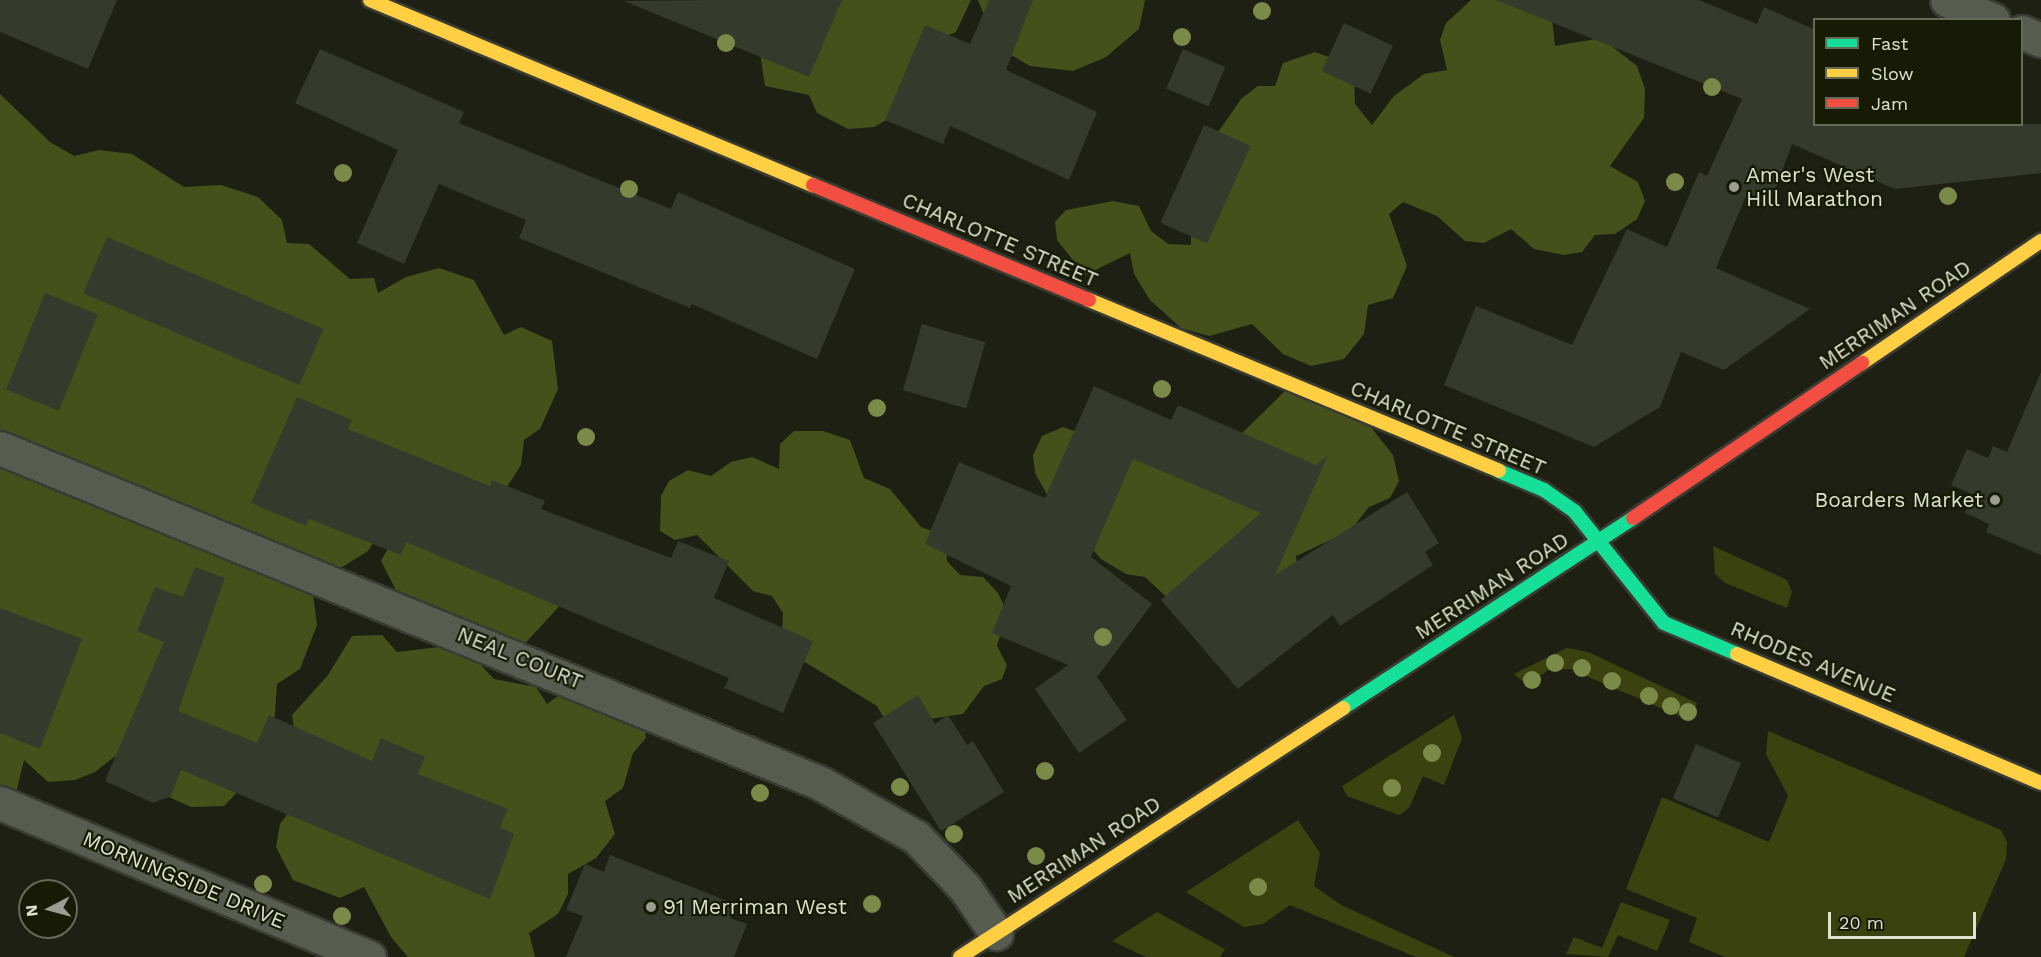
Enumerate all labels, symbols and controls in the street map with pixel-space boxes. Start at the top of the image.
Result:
legend [1813,18,2023,126]
text: Fast [1871,33,1908,54]
text: Slow [1871,63,1914,84]
text: Jam [1871,93,1908,114]
place label: Amer's West Hill Marathon [1746,162,1884,212]
marker: Amer's West Hill Marathon [1727,180,1741,194]
street label: CHARLOTTE STREET [898,187,1102,293]
street label: MERRIMAN ROAD [1814,255,1976,375]
street label: CHARLOTTE STREET [1346,375,1550,481]
place label: Boarders Market [1815,487,1983,513]
marker: Boarders Market [1988,493,2002,507]
street label: MERRIMAN ROAD [1411,527,1573,645]
street label: RHODES AVENUE [1726,616,1900,708]
street label: NEAL COURT [453,621,587,695]
street label: MERRIMAN ROAD [1003,791,1165,909]
street label: MORNINGSIDE DRIVE [79,826,289,934]
north arrow [18,879,78,939]
place label: 91 Merriman West [663,894,847,920]
marker: 91 Merriman West [644,900,658,914]
scale bar [1831,900,1980,938]
text: N [22,904,42,918]
text: 20 m [1839,912,1884,933]

